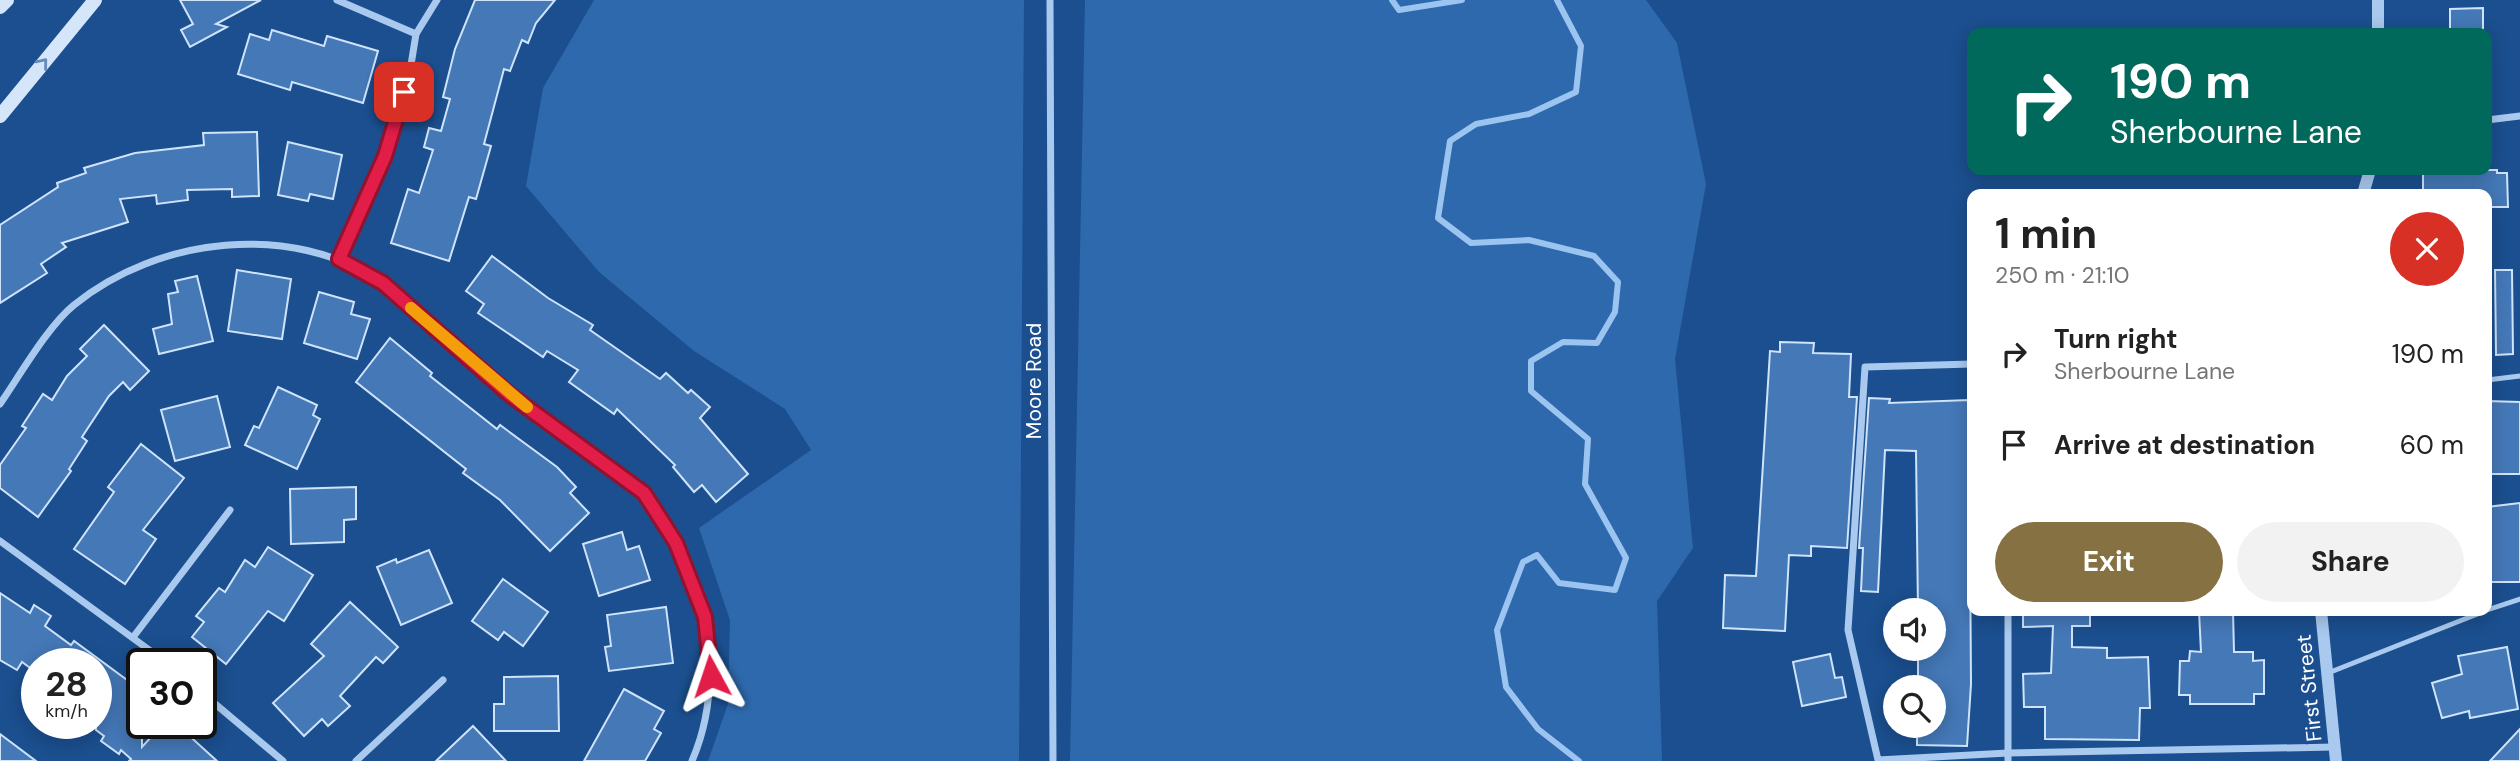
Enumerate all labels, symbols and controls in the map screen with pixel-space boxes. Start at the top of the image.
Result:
text: 190 m [2110,49,2251,113]
icon: right [1995,56,2086,147]
one-way arrow [34,58,47,70]
pin [374,62,434,122]
icon: arrive [385,73,423,111]
text: Sherbourne Lane [2110,111,2362,153]
text: 1 min [1995,206,2097,261]
button: close [2390,212,2464,286]
text: 250 m · 21:10 [1995,260,2129,290]
text: Turn right [2054,322,2178,356]
street label: Moore Road [1020,323,1048,439]
icon: right [1995,335,2033,373]
text: 190 m [2392,337,2464,371]
text: Sherbourne Lane [2054,356,2235,386]
icon: arrive [1995,426,2033,464]
text: Arrive at destination [2054,428,2315,462]
text: 60 m [2400,428,2464,462]
button: Exit [1995,522,2223,602]
button: Share [2237,522,2464,602]
map controls [1883,598,1946,738]
button: sound [1883,598,1946,661]
street label: First Street [2289,633,2329,743]
position arrow [674,639,748,713]
speed limit sign: 30 [126,648,217,739]
text: 28 [45,661,88,707]
button: search [1883,675,1946,738]
text: km/h [45,699,88,723]

